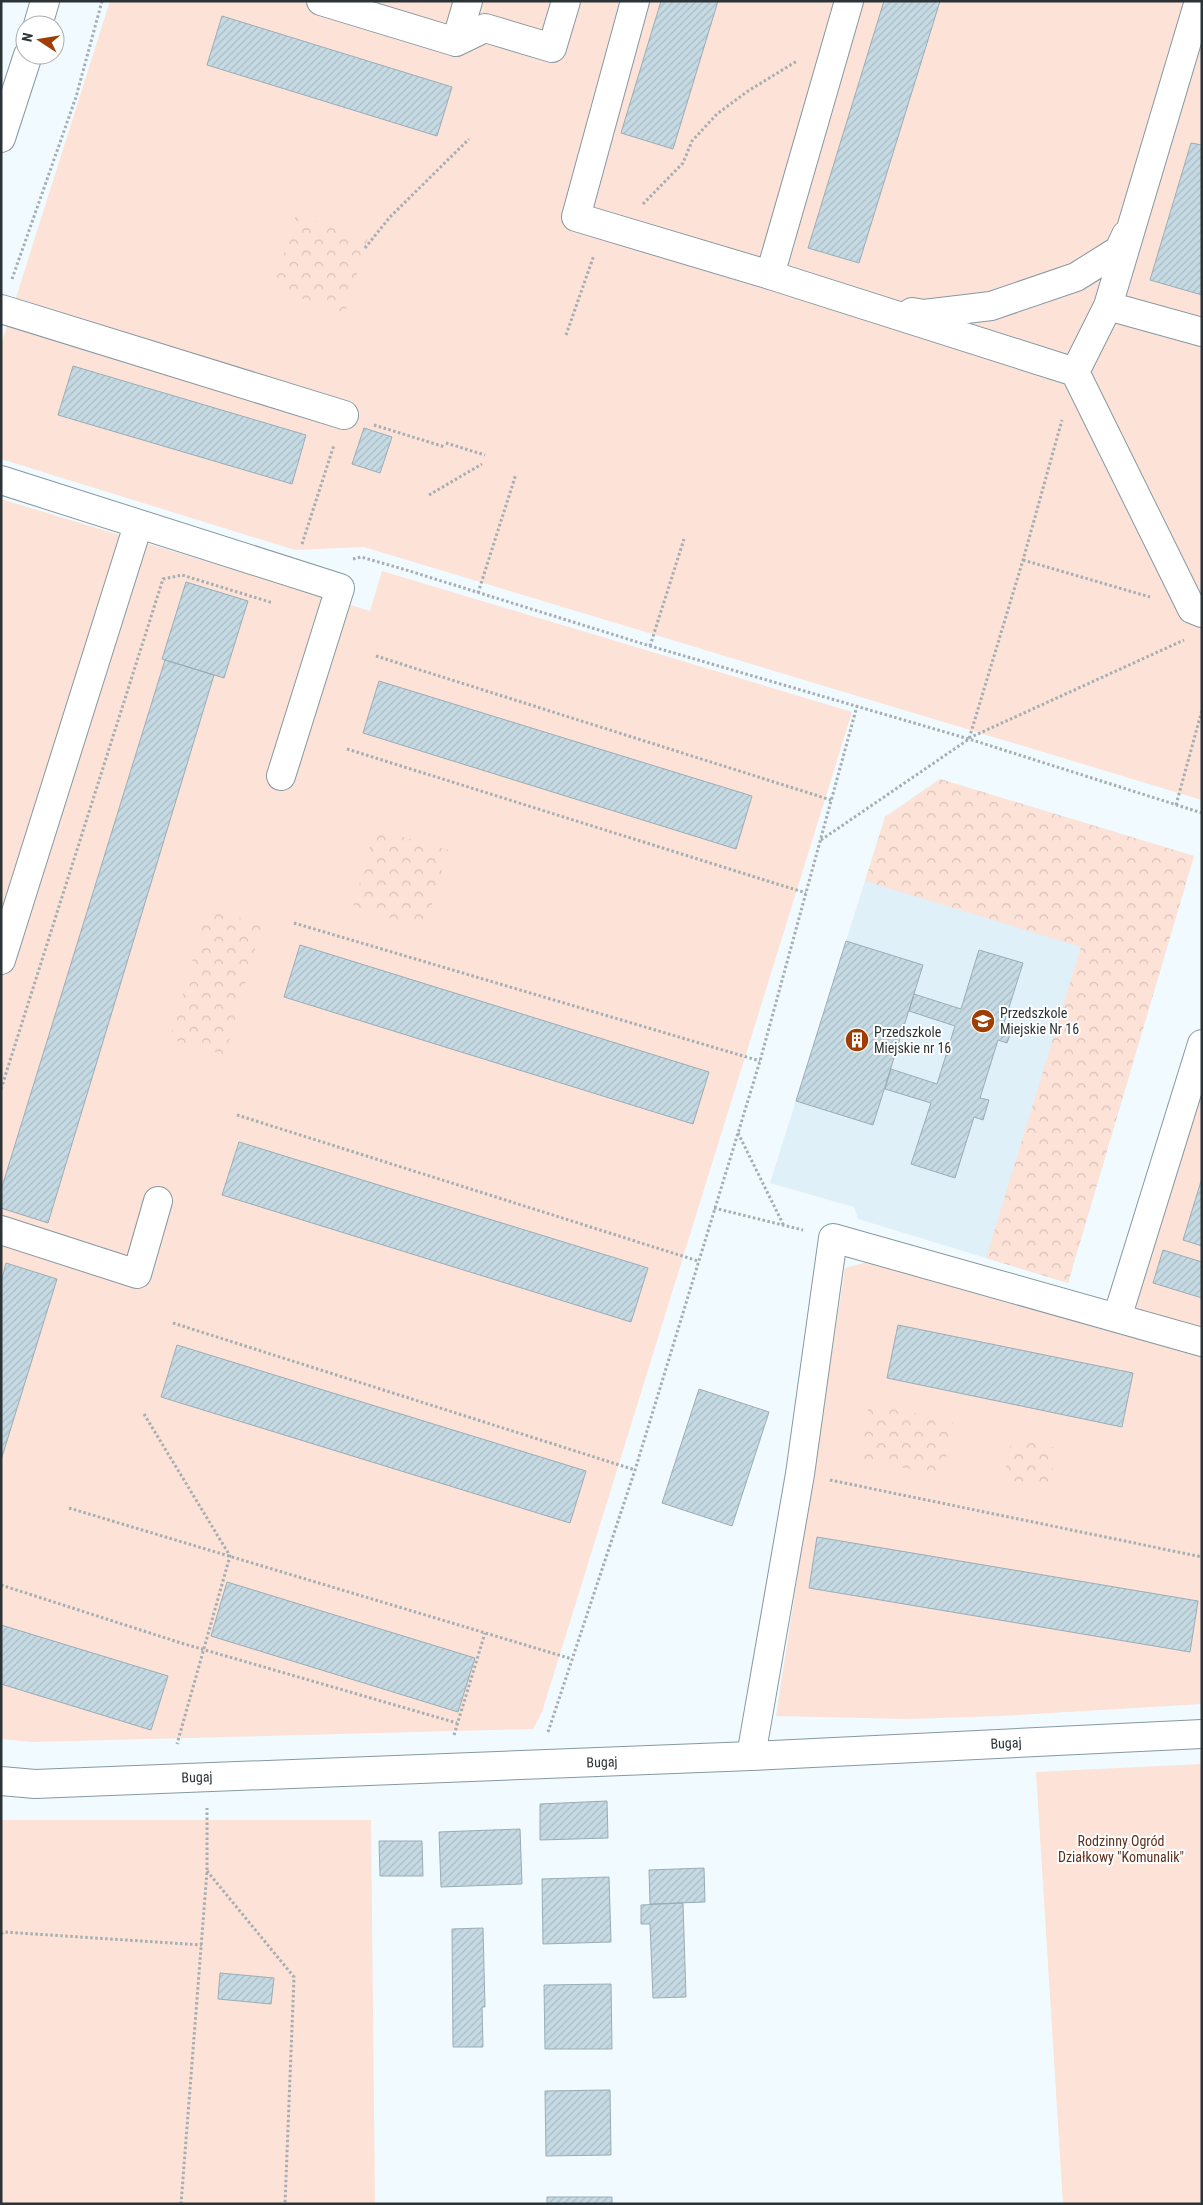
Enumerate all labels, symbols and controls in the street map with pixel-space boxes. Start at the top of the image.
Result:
north arrow [15,15,65,65]
text: N [19,31,36,43]
place label: Przedszkole Miejskie Nr 16 [1000,1005,1079,1037]
school or university icon: Przedszkole Miejskie Nr 16 [970,1008,996,1034]
place label: Przedszkole Miejskie nr 16 [874,1024,951,1056]
building icon: Przedszkole Miejskie nr 16 [844,1027,870,1053]
street label: Bugaj [990,1734,1022,1752]
street label: Bugaj [586,1753,618,1771]
street label: Bugaj [181,1768,213,1786]
park label: Rodzinny Ogród Działkowy "Komunalik" [1058,1833,1184,1865]

